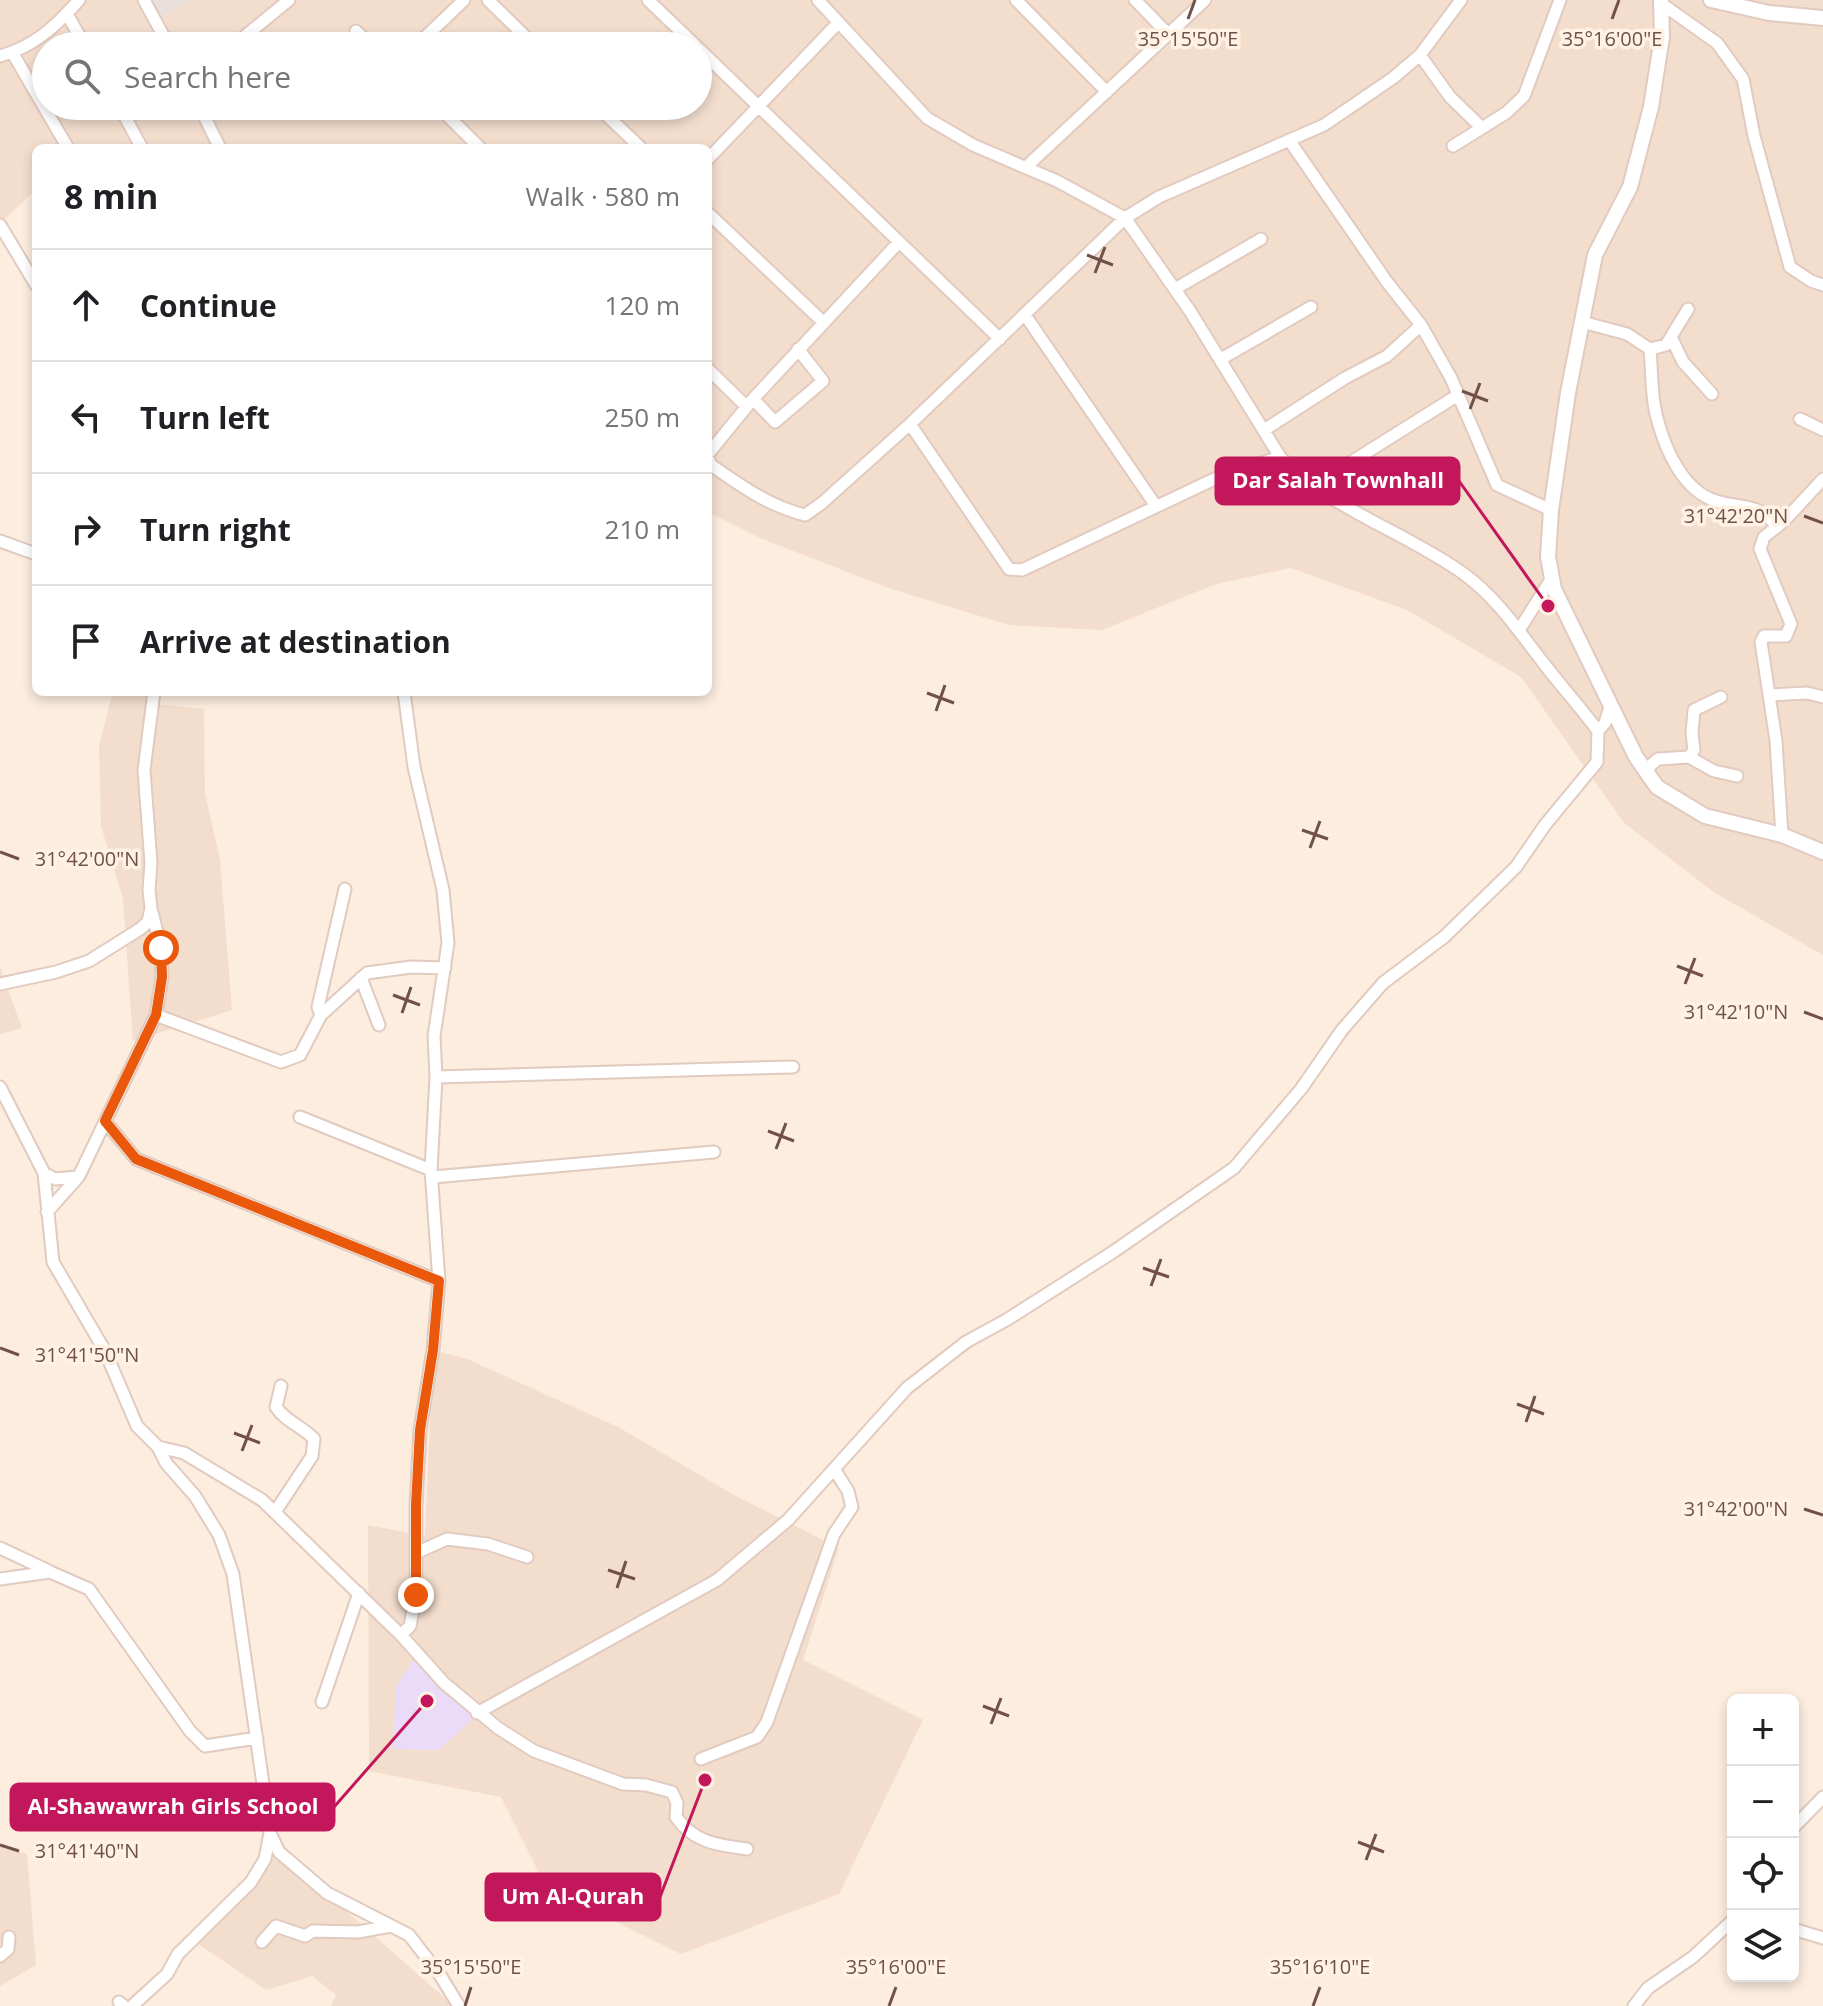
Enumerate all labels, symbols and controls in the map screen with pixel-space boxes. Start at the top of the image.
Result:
text: 35°15'50"E [1138,25,1238,52]
text: 35°16'00"E [1562,25,1662,52]
search box [32,32,712,120]
icon: search [60,54,104,98]
text: Search here [124,56,291,97]
text: 8 min [64,173,158,219]
text: Walk · 580 m [526,178,680,214]
icon: ahead [64,283,108,327]
text: Continue [140,285,277,326]
text: 120 m [605,287,680,323]
icon: left [64,395,108,439]
text: Turn left [140,397,270,438]
text: 250 m [605,399,680,435]
callout: Dar Salah Townhall [1216,458,1459,504]
text: Dar Salah Townhall [1232,464,1444,494]
text: 31°42'20"N [1684,502,1788,529]
icon: right [64,507,108,551]
text: Turn right [140,509,291,550]
text: 210 m [605,511,680,547]
icon: arrive [64,619,108,663]
text: Arrive at destination [140,621,451,662]
text: 31°42'00"N [35,845,139,872]
route start [143,930,179,966]
text: 31°42'10"N [1684,998,1788,1025]
text: 31°41'50"N [35,1341,139,1368]
text: 31°42'00"N [1684,1495,1788,1522]
route end [398,1577,434,1613]
map controls [1727,1694,1799,1982]
button: + [1727,1694,1799,1766]
button: − [1727,1766,1799,1838]
callout: Al-Shawawrah Girls School [11,1784,334,1830]
text: Al-Shawawrah Girls School [27,1790,319,1820]
text: 31°41'40"N [35,1837,139,1864]
button: locate [1727,1838,1799,1910]
callout: Um Al-Qurah [486,1874,660,1920]
text: Um Al-Qurah [502,1880,644,1910]
button: layers [1727,1910,1799,1982]
text: 35°15'50"E [421,1953,521,1980]
text: 35°16'00"E [846,1953,946,1980]
text: 35°16'10"E [1270,1953,1370,1980]

